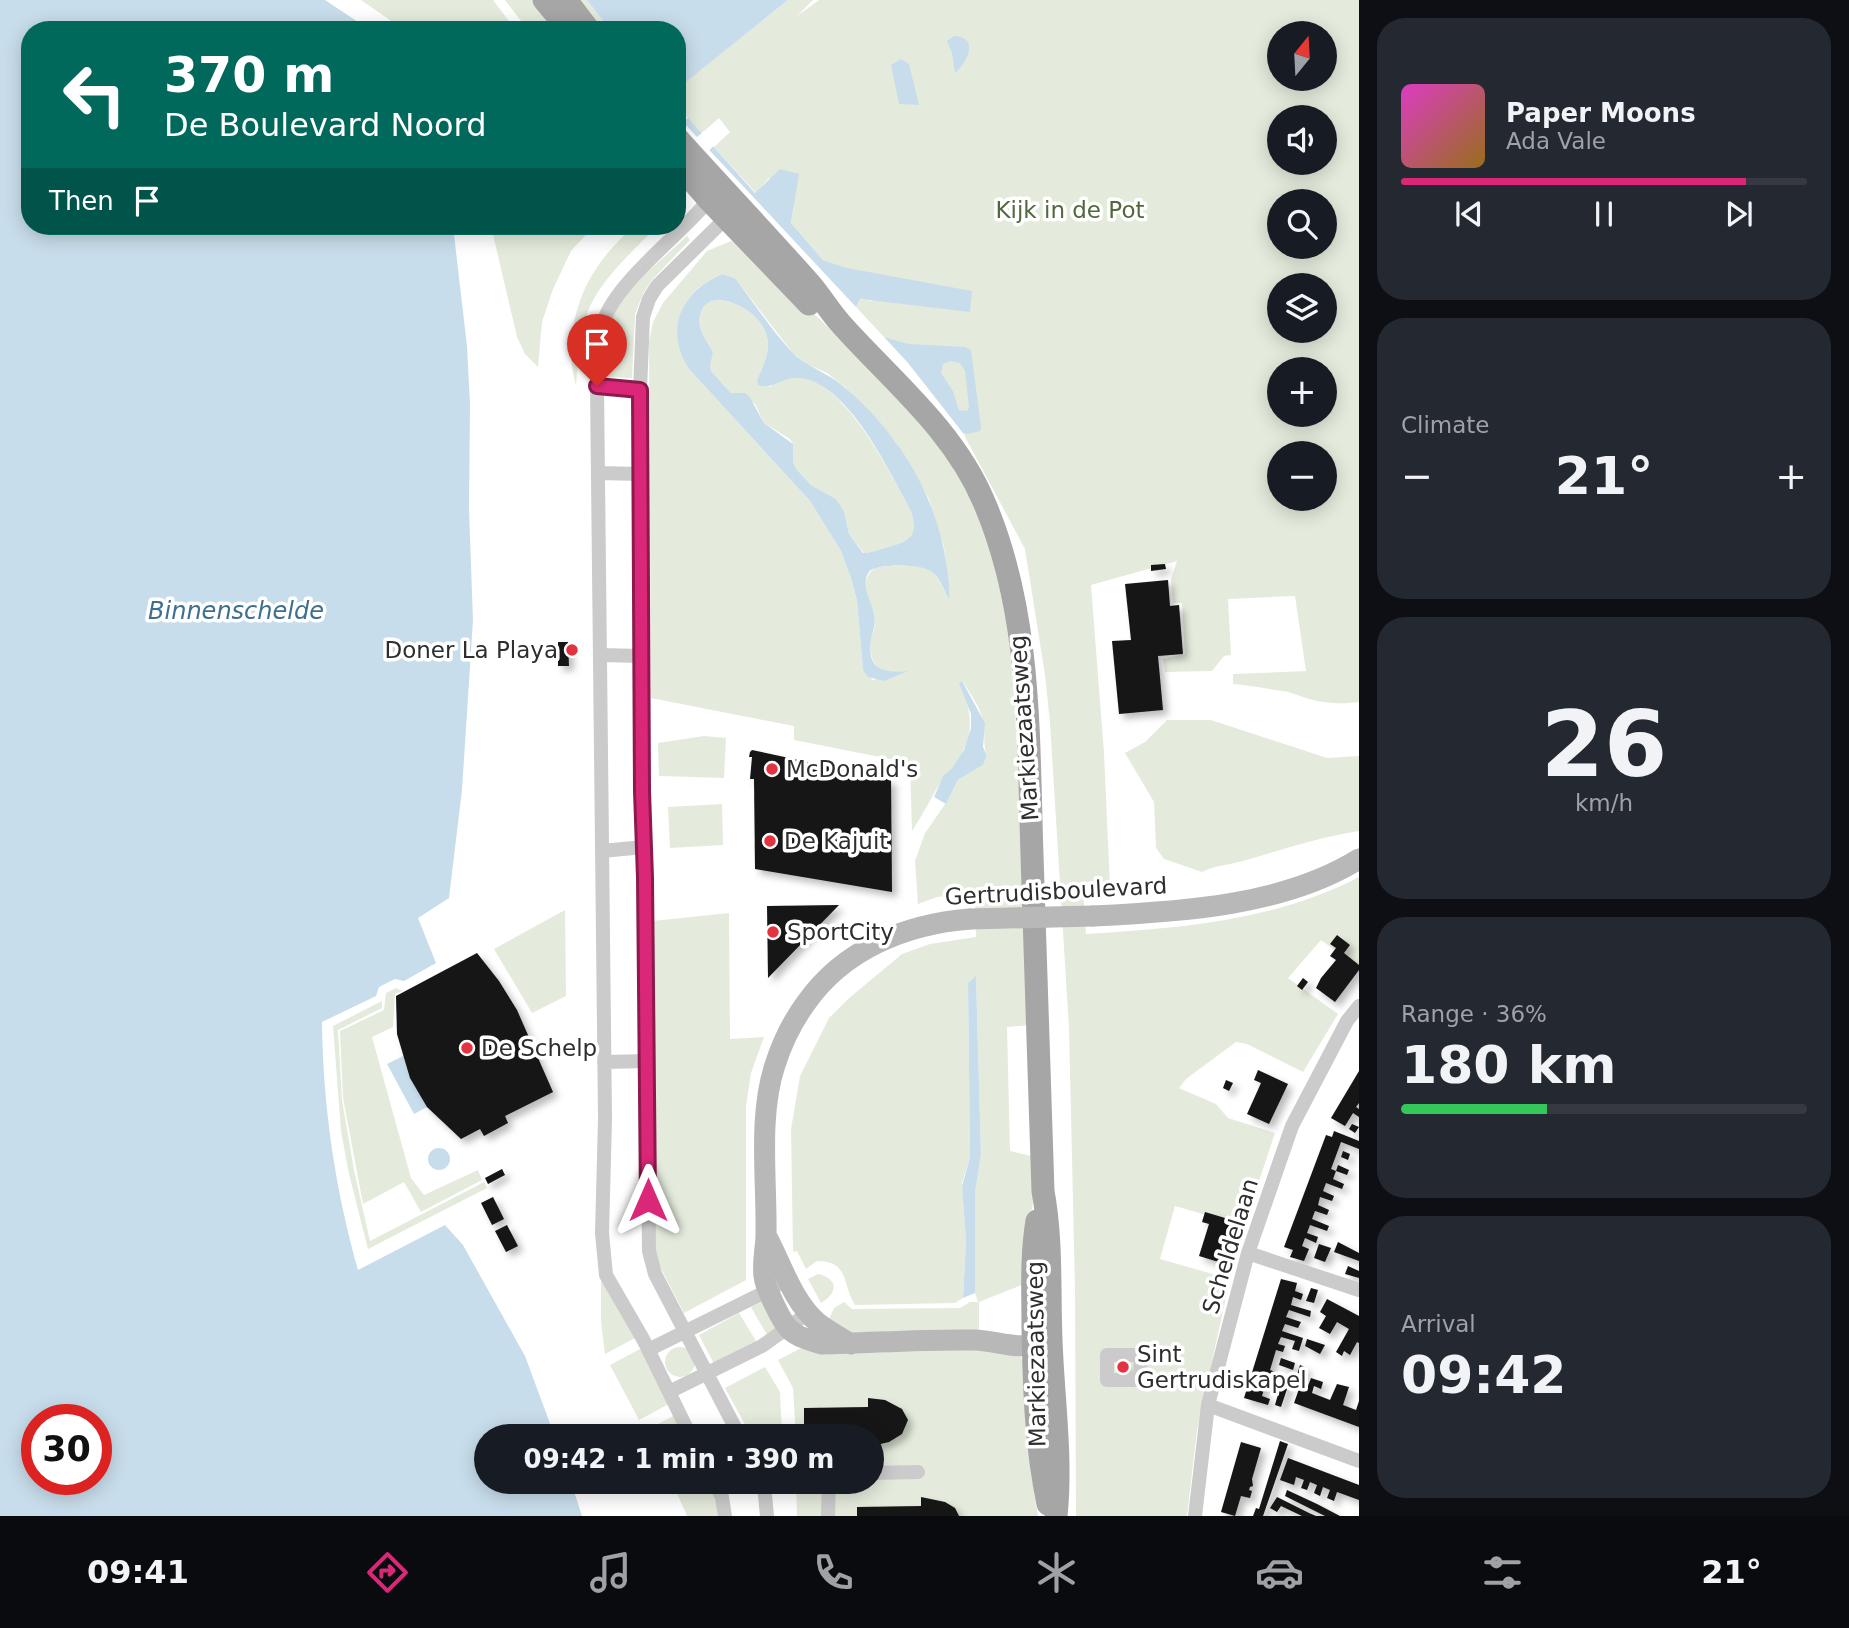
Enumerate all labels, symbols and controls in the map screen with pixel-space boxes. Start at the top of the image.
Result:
north arrow [1267,21,1337,91]
map controls [1267,21,1337,511]
text: 370 m [164,47,334,104]
icon: left [49,49,140,140]
text: Paper Moons [1506,98,1696,128]
button: sound [1267,105,1337,175]
text: De Boulevard Noord [164,106,487,144]
text: Ada Vale [1506,128,1606,154]
icon: arrive [128,182,166,220]
text: Then [49,186,114,216]
button: search [1267,189,1337,259]
icon: previous [1450,195,1488,233]
icon: pause [1585,195,1623,233]
icon: next [1720,195,1758,233]
park label: Kijk in de Pot [996,197,1144,223]
button: layers [1267,273,1337,343]
pin [567,314,627,386]
icon: arrive [578,325,616,363]
button: + [1267,357,1337,427]
text: Climate [1401,412,1490,438]
button: − [1267,441,1337,511]
text: 21° [1555,446,1653,506]
text: − [1401,454,1433,498]
text: + [1775,454,1807,498]
water label: Binnenschelde [148,597,324,625]
street label: Markiezaatsweg [1005,634,1043,822]
place label: Doner La Playa [384,637,558,663]
marker: Doner La Playa [564,642,580,658]
text: 26 [1541,692,1667,797]
place label: McDonald's [786,756,918,782]
marker: McDonald's [764,761,780,777]
text: km/h [1575,790,1633,816]
place label: De Kajuit [784,828,888,854]
marker: De Kajuit [762,833,778,849]
street label: Gertrudisboulevard [944,872,1168,910]
place label: SportCity [787,919,894,945]
marker: SportCity [765,924,781,940]
text: Range · 36% [1401,1001,1547,1027]
place label: De Schelp [481,1035,597,1061]
text: 180 km [1401,1035,1616,1095]
marker: De Schelp [459,1040,475,1056]
position arrow [611,1163,685,1237]
street label: Scheldelaan [1197,1175,1263,1317]
street label: Markiezaatsweg [1021,1261,1051,1447]
text: Arrival [1401,1311,1476,1337]
place label: Sint Gertrudiskapel [1137,1341,1307,1393]
text: 09:42 [1401,1345,1567,1405]
marker: Sint Gertrudiskapel [1115,1359,1131,1375]
speed limit sign: 30 [21,1404,112,1495]
text: 09:42 · 1 min · 390 m [524,1444,834,1474]
icon: directions [363,1548,412,1597]
icon: music [586,1548,635,1597]
icon: phone [809,1548,858,1597]
icon: climate [1032,1548,1081,1597]
icon: car [1255,1548,1304,1597]
icon: filters [1478,1548,1527,1597]
text: 09:41 [87,1553,189,1591]
text: 21° [1701,1553,1762,1591]

